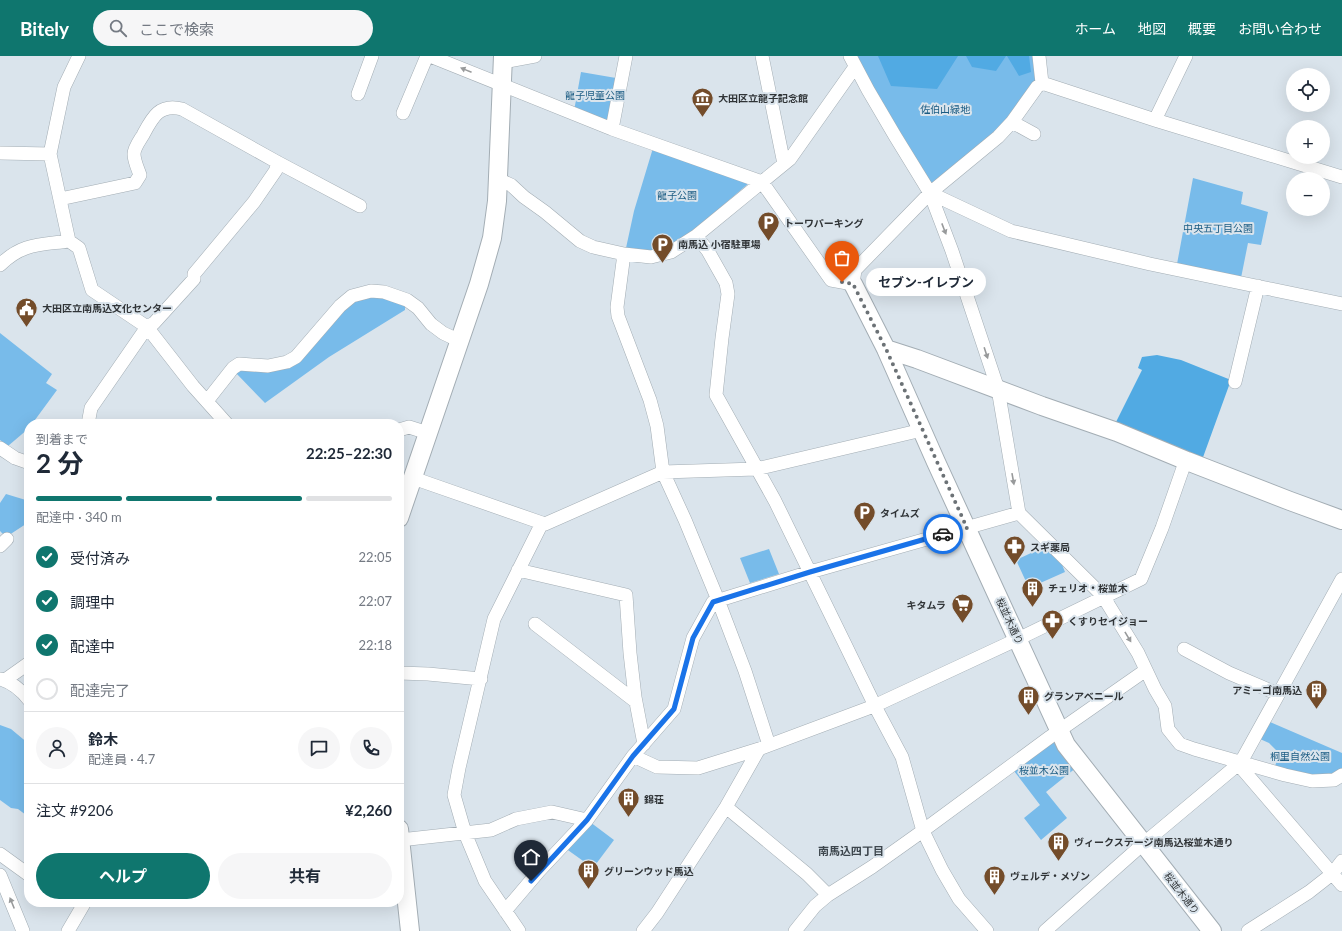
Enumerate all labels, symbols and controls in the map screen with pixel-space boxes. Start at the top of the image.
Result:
search box [93,10,373,46]
text: Bitely [20,17,69,40]
icon: search [107,17,129,39]
text: ここで検索 [139,20,214,38]
text: ホーム [1074,20,1116,37]
text: 地図 [1138,20,1166,37]
text: 概要 [1188,20,1216,37]
text: お問い合わせ [1238,20,1322,37]
one-way arrow [460,67,472,73]
map controls [1286,68,1330,216]
button: locate [1286,68,1330,112]
museum icon: 大田区立龍子記念館 [689,85,715,118]
park label: 龍子児童公園 [565,89,625,101]
place label: 大田区立龍子記念館 [718,92,808,104]
park label: 佐伯山緑地 [920,103,971,115]
button: + [1286,120,1330,164]
button: − [1286,172,1330,216]
park label: 龍子公園 [657,189,697,201]
parking icon: トーワパーキング [756,210,782,243]
place label: トーワパーキング [784,217,864,229]
park label: 中央五丁目公園 [1183,222,1253,234]
one-way arrow [942,224,948,236]
parking icon: 南馬込 小宿駐車場 [650,231,676,264]
place label: 南馬込 小宿駐車場 [678,238,760,250]
pin [825,241,859,282]
icon: bag [831,247,853,269]
callout: セブン-イレブン [866,268,986,296]
text: セブン-イレブン [878,274,974,290]
public building icon: 大田区立南馬込文化センター [14,295,40,328]
place label: 大田区立南馬込文化センター [42,302,172,314]
one-way arrow [983,347,989,359]
text: 到着まで [36,431,88,447]
text: 22:25–22:30 [306,444,392,462]
text: 2 分 [36,447,83,479]
one-way arrow [1010,473,1016,485]
parking icon: タイムズ [851,500,877,533]
place label: タイムズ [880,507,920,519]
text: 配達中 · 340 m [36,509,122,525]
courier [923,514,963,554]
icon: car [932,523,954,545]
pharmacy icon: スギ薬局 [1002,534,1028,567]
place label: スギ薬局 [1030,541,1070,553]
icon: check [36,546,58,568]
text: 受付済み [70,549,130,567]
text: 22:05 [359,549,392,565]
building icon: チェリオ・桜並木 [1020,575,1046,608]
place label: チェリオ・桜並木 [1048,582,1128,594]
icon: check [36,590,58,612]
supermarket icon: キタムラ [949,592,975,625]
text: 調理中 [70,593,115,611]
text: 22:07 [359,593,392,609]
street label: 桜並木通り [994,596,1026,646]
place label: キタムラ [907,599,946,611]
pharmacy icon: くすりセイジョー [1040,608,1066,641]
place label: くすりセイジョー [1068,615,1148,627]
one-way arrow [1124,631,1131,643]
icon: check [36,634,58,656]
text: 配達中 [70,637,115,655]
text: 22:18 [359,637,392,653]
building icon: アミーゴ南馬込 [1304,677,1330,710]
text: 配達完了 [70,681,130,699]
building icon: グランアベニール [1015,683,1041,716]
place label: アミーゴ南馬込 [1232,684,1302,696]
place label: グランアベニール [1044,690,1124,702]
button: person [36,727,78,769]
button: chat [298,727,340,769]
button: phone [350,727,392,769]
text: 鈴木 [88,730,118,748]
park label: 桐里自然公園 [1270,750,1330,762]
text: 配達員 · 4.7 [88,751,155,767]
park label: 桜並木公園 [1019,764,1069,776]
building icon: 錦荘 [616,786,642,819]
place label: 錦荘 [644,793,664,805]
text: 注文 #9206 [36,801,113,819]
text: ¥2,260 [345,801,392,819]
building icon: ヴィークステージ南馬込桜並木通り [1046,829,1072,862]
place label: ヴィークステージ南馬込桜並木通り [1074,836,1234,848]
pin [514,840,548,881]
district label: 南馬込四丁目 [818,844,884,857]
icon: home [520,846,542,868]
button: ヘルプ [36,853,210,899]
button: 共有 [218,853,392,899]
building icon: グリーンウッド馬込 [575,858,601,891]
building icon: ヴェルデ・メゾン [982,863,1008,896]
place label: グリーンウッド馬込 [604,865,694,877]
place label: ヴェルデ・メゾン [1010,870,1090,882]
street label: 桜並木通り [1162,870,1202,916]
one-way arrow [9,897,15,908]

